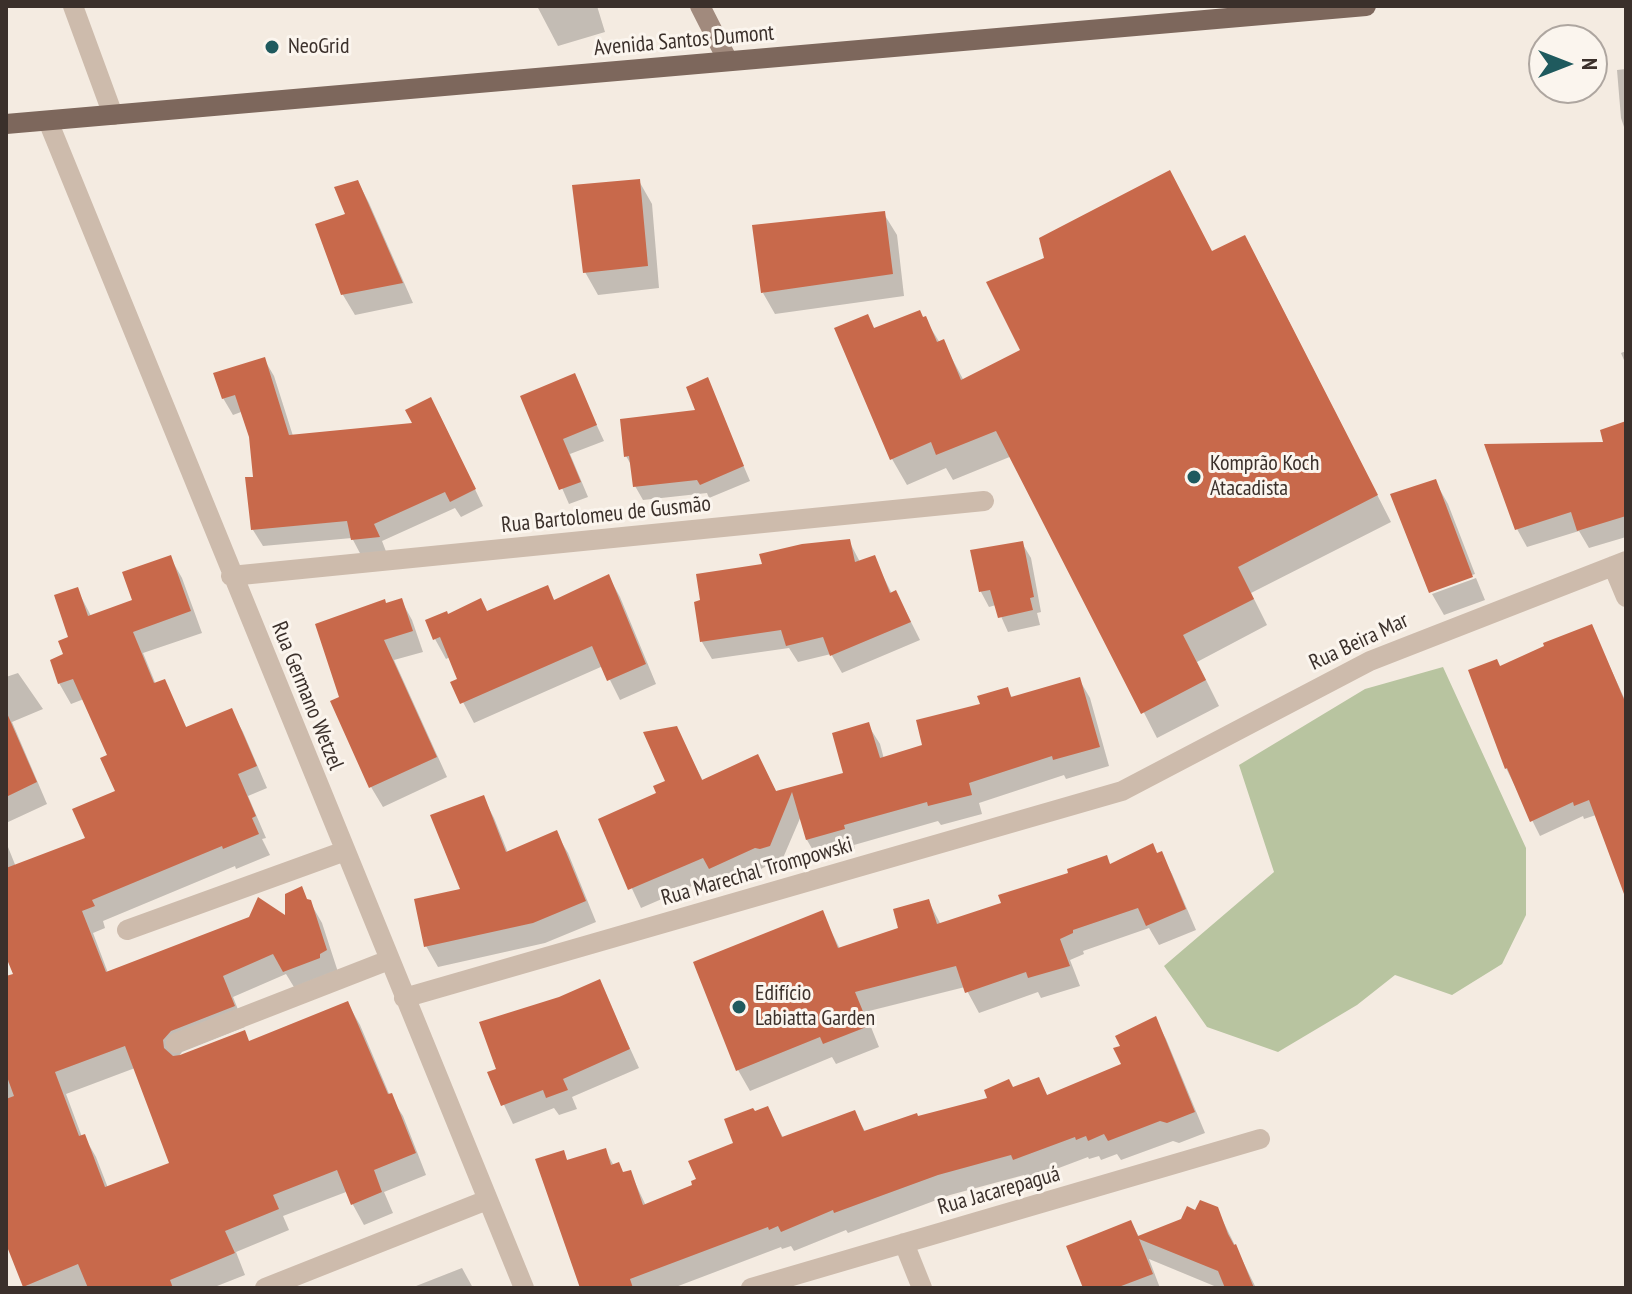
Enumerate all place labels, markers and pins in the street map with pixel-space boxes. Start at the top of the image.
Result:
place label: NeoGrid [288,34,349,60]
marker: NeoGrid [263,38,281,56]
place label: Komprão Koch Atacadista [1210,451,1319,502]
marker: Komprão Koch Atacadista [1185,468,1203,486]
place label: Edifício Labiatta Garden [755,981,875,1032]
marker: Edifício Labiatta Garden [730,998,748,1016]

